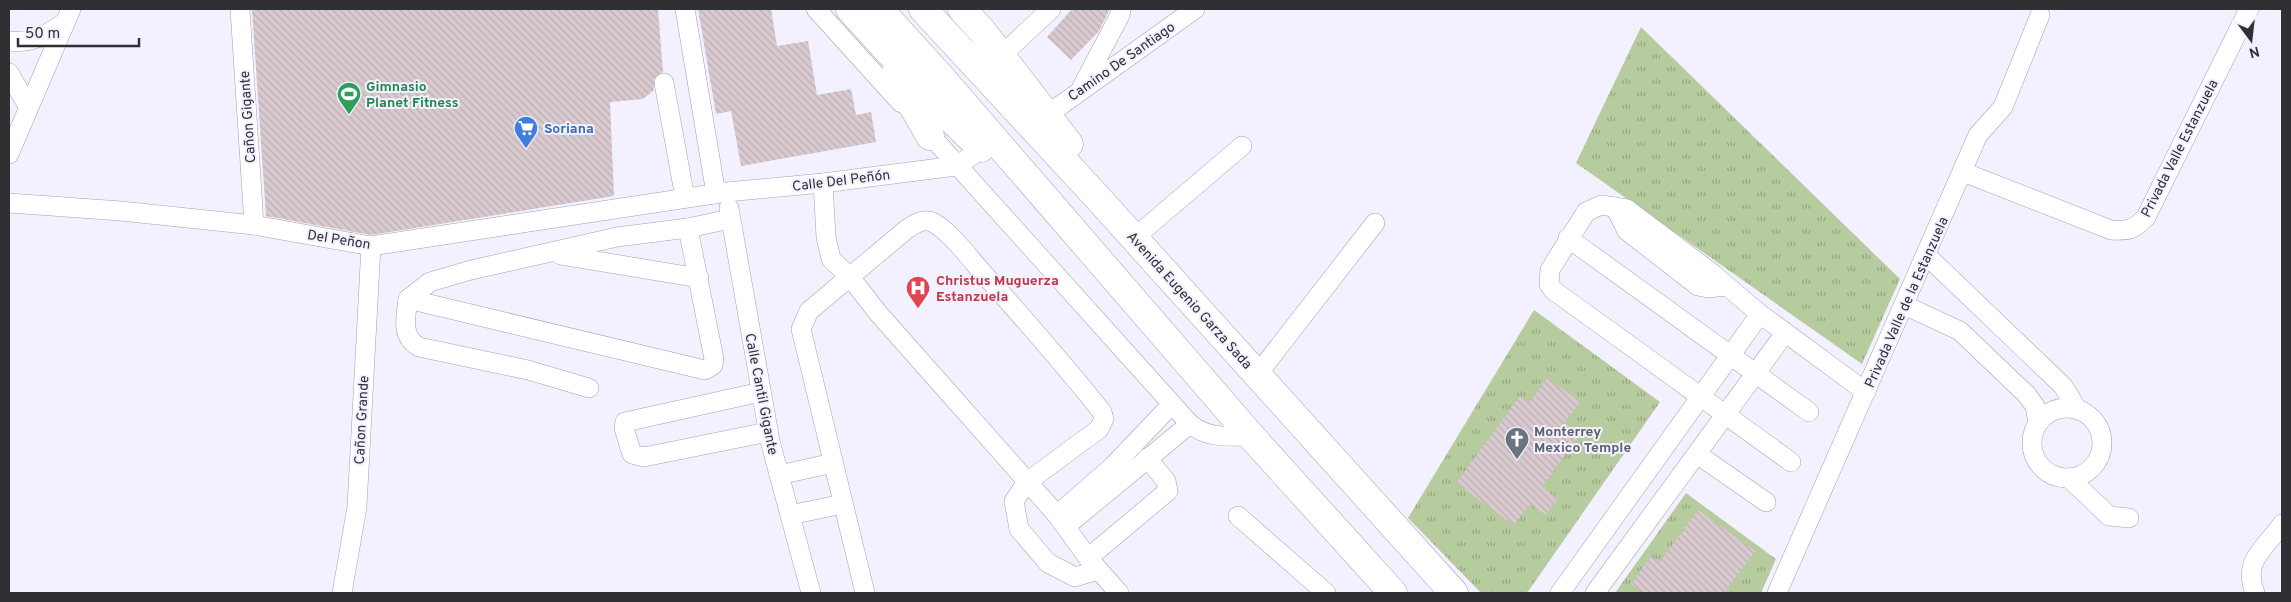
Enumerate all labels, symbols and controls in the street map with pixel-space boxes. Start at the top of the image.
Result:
scale bar [18,15,139,47]
north arrow [2226,15,2276,65]
street label: Camino De Santiago [1065,19,1179,106]
text: 50 m [25,25,60,44]
text: N [2247,42,2261,61]
street label: Cañon Gigante [237,70,260,164]
street label: Privada Valle Estanzuela [2138,77,2223,220]
place label: Gimnasio Planet Fitness [366,79,459,112]
sports icon: Gimnasio Planet Fitness [336,81,362,115]
supermarket icon: Soriana [513,115,539,149]
place label: Soriana [544,121,594,138]
street label: Calle Del Peñón [791,167,891,196]
street label: Privada Valle de la Estanzuela [1862,214,1953,391]
street label: Del Peñon [306,227,372,254]
street label: Avenida Eugenio Garza Sada [1123,229,1255,373]
place label: Christus Muguerza Estanzuela [936,273,1059,306]
hospital icon: Christus Muguerza Estanzuela [905,275,931,309]
street label: Calle Cantil Gigante [740,332,781,457]
street label: Cañon Grande [352,375,373,465]
place label: Monterrey Mexico Temple [1534,424,1631,457]
church icon: Monterrey Mexico Temple [1504,426,1530,460]

